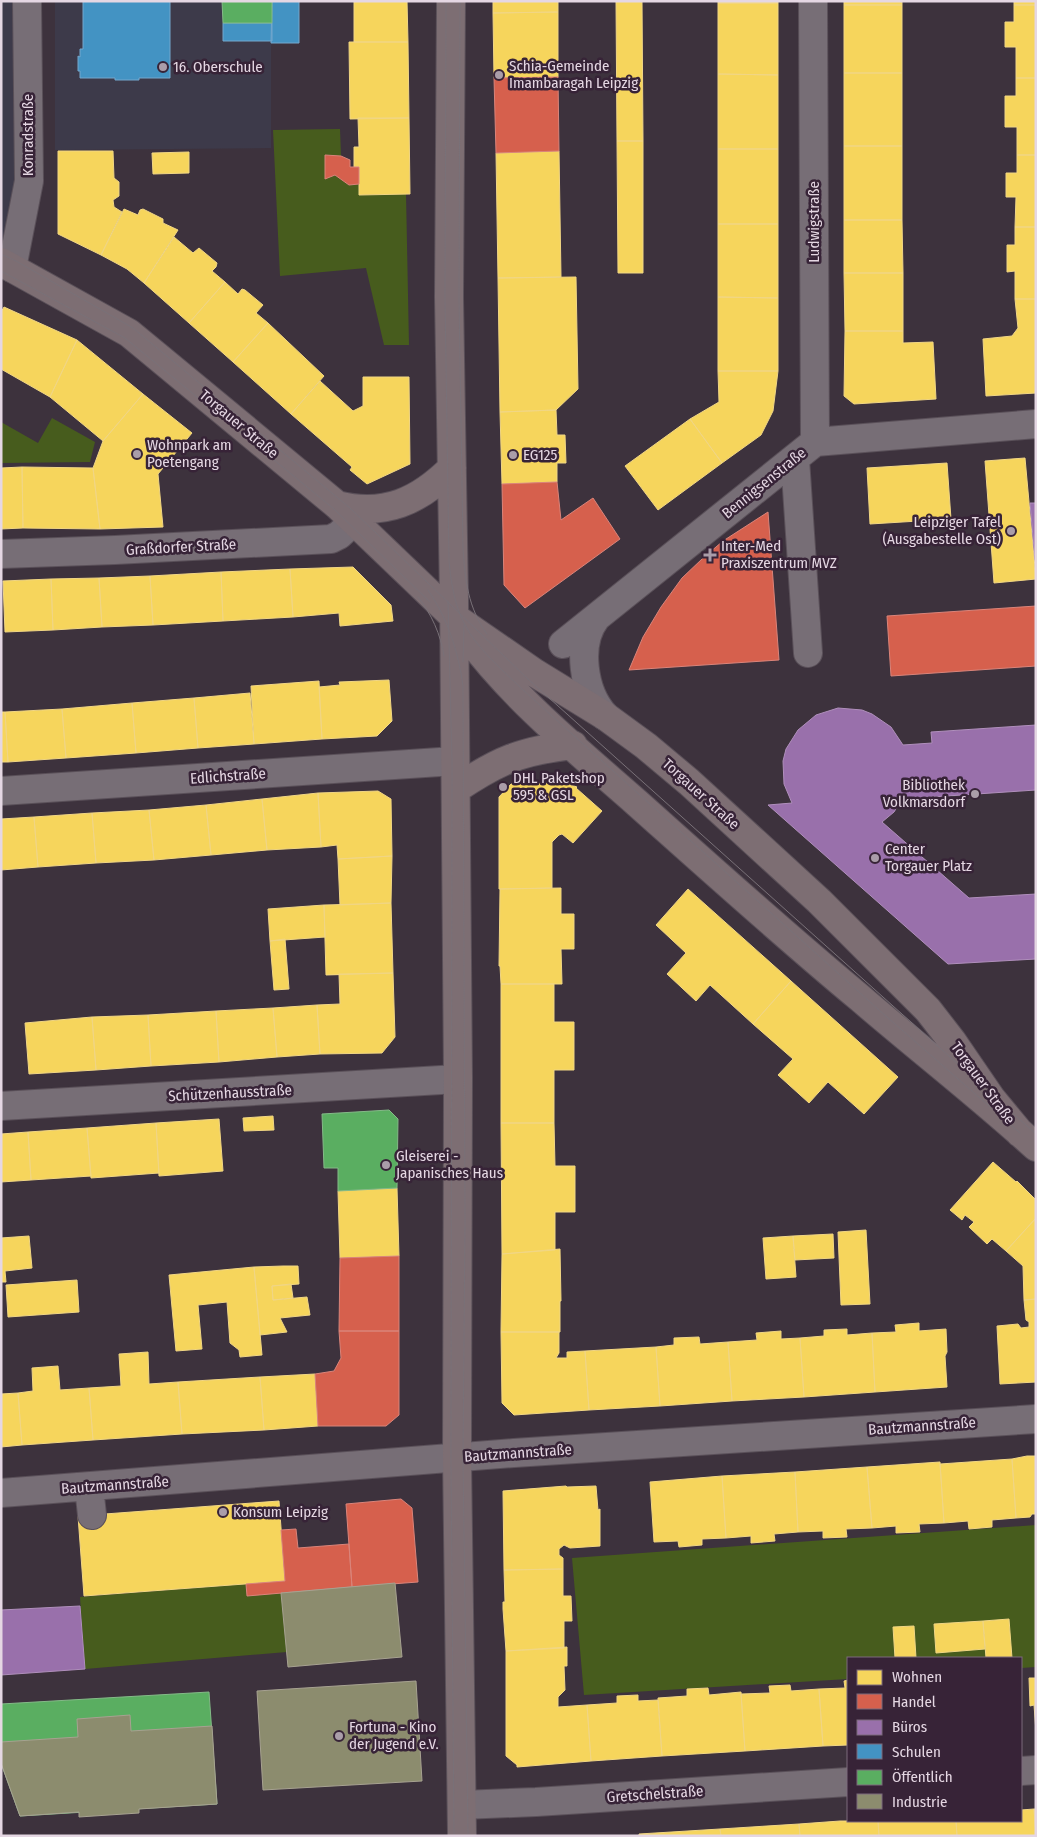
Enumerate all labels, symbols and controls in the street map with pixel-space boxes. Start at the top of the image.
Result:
place label: Schia-Gemeinde Imambaragah Leipzig [509,57,638,92]
place label: 16. Oberschule [173,58,263,76]
marker: 16. Oberschule [157,61,169,73]
marker: Schia-Gemeinde Imambaragah Leipzig [493,69,505,81]
street label: Konradstraße [19,94,37,176]
street label: Ludwigstraße [805,181,823,263]
street label: Torgauer Straße [196,386,282,462]
place label: Wohnpark am Poetengang [147,436,232,471]
street label: Bennigsenstraße [718,444,810,522]
place label: EG125 [523,446,557,464]
marker: Wohnpark am Poetengang [131,448,143,460]
marker: EG125 [507,449,519,461]
place label: Leipziger Tafel (Ausgabestelle Ost) [882,513,1001,548]
marker: Leipziger Tafel (Ausgabestelle Ost) [1005,525,1017,537]
street label: Graßdorfer Straße [125,535,237,559]
place label: Inter-Med Praxiszentrum MVZ [721,537,837,572]
marker: Inter-Med Praxiszentrum MVZ [703,548,717,562]
street label: Torgauer Straße [659,755,743,833]
street label: Edlichstraße [190,764,266,788]
place label: DHL Paketshop 595 & GSL [513,769,605,804]
place label: Bibliothek Volkmarsdorf [883,776,966,811]
marker: DHL Paketshop 595 & GSL [497,781,509,793]
marker: Bibliothek Volkmarsdorf [969,788,981,800]
place label: Center Torgauer Platz [885,840,972,875]
marker: Center Torgauer Platz [869,852,881,864]
street label: Torgauer Straße [947,1038,1019,1128]
street label: Schützenhausstraße [168,1081,292,1105]
place label: Gleiserei - Japanisches Haus [396,1147,503,1182]
marker: Gleiserei - Japanisches Haus [380,1159,392,1171]
street label: Bautzmannstraße [868,1413,976,1439]
street label: Bautzmannstraße [464,1440,572,1466]
street label: Bautzmannstraße [61,1472,169,1498]
place label: Konsum Leipzig [233,1503,328,1521]
marker: Konsum Leipzig [217,1506,229,1518]
legend [847,1657,1022,1822]
text: Wohnen [892,1668,942,1686]
text: Handel [892,1693,936,1711]
place label: Fortuna - Kino der Jugend e.V. [349,1718,439,1753]
text: Büros [892,1718,927,1736]
marker: Fortuna - Kino der Jugend e.V. [333,1730,345,1742]
text: Schulen [892,1743,941,1761]
text: Öffentlich [892,1768,953,1786]
street label: Gretschelstraße [606,1782,704,1806]
text: Industrie [892,1793,947,1811]

